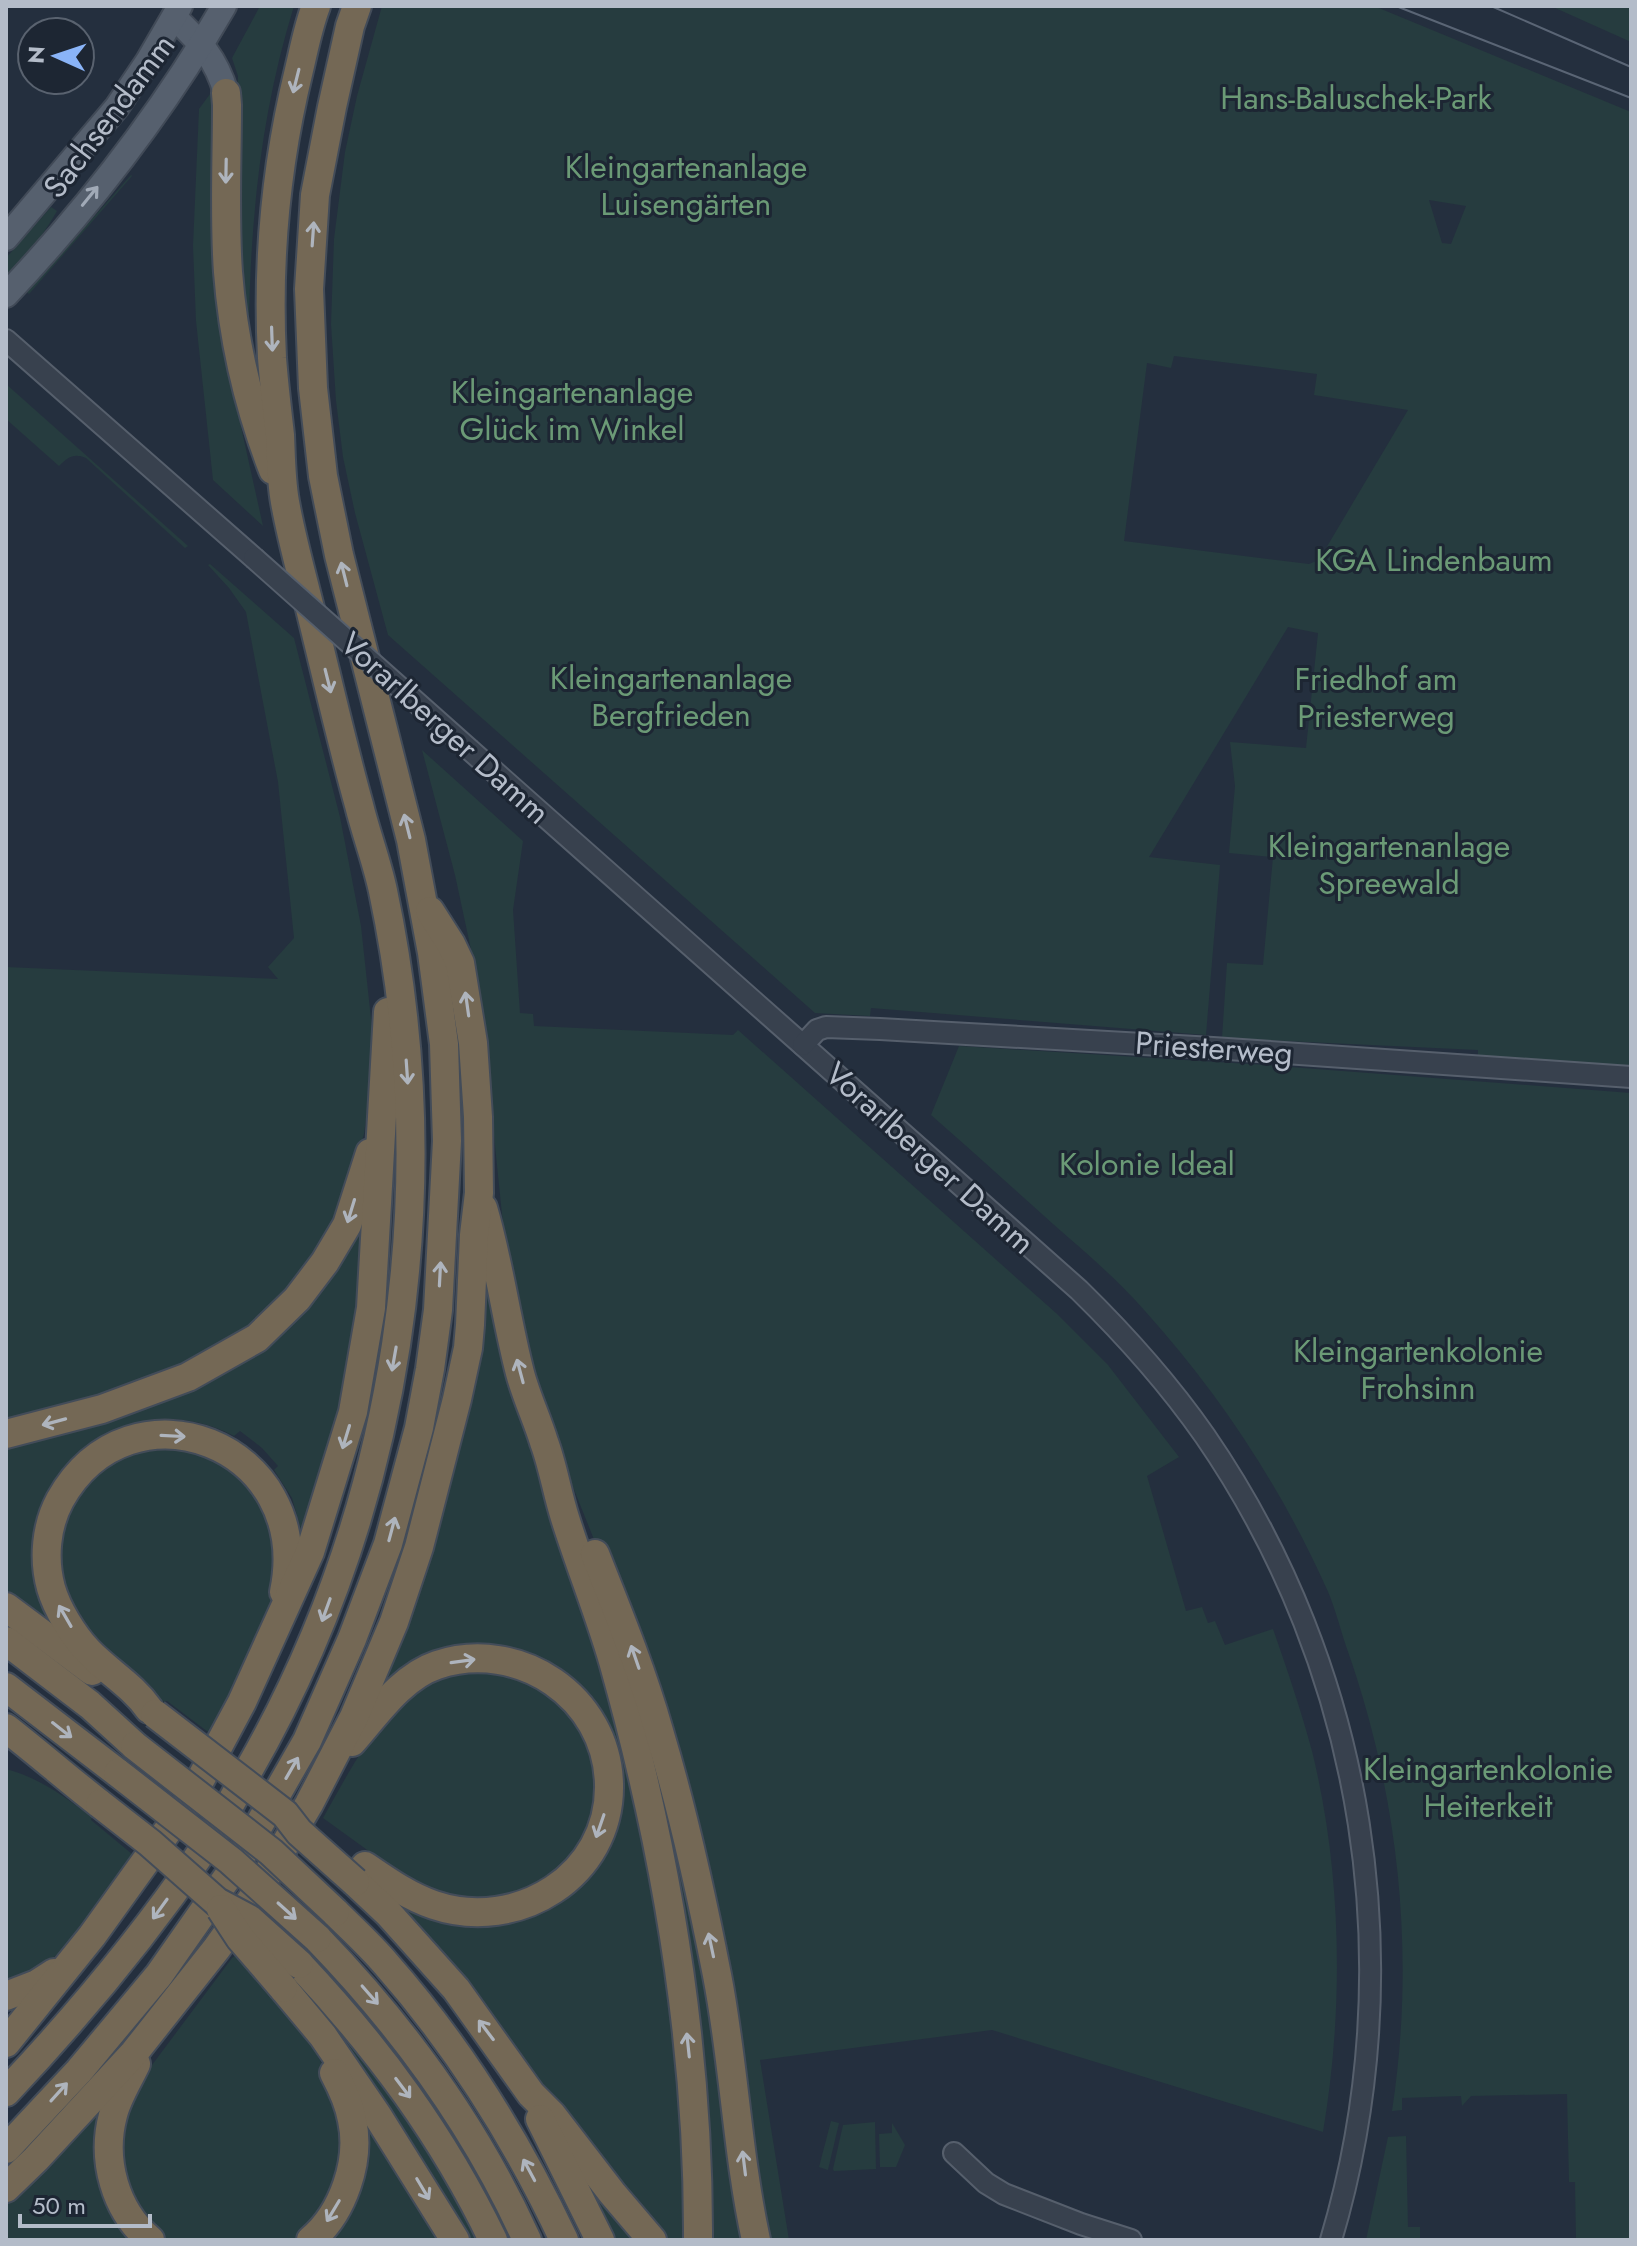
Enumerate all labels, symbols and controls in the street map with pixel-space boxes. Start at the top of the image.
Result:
north arrow [16,16,96,96]
street label: Sachsendamm [32,24,186,208]
text: N [20,45,52,65]
one-way arrow [288,68,303,94]
park label: Hans-Baluschek-Park [1220,75,1493,121]
park label: Kleingartenanlage Luisengärten [565,144,807,227]
one-way arrow [219,157,234,184]
one-way arrow [82,186,99,207]
one-way arrow [306,221,321,248]
one-way arrow [264,325,279,352]
park label: Kleingartenanlage Glück im Winkel [451,369,693,452]
park label: KGA Lindenbaum [1315,537,1553,583]
one-way arrow [336,561,351,587]
street label: Vorarlberger Damm [330,621,560,835]
park label: Kleingartenanlage Bergfrieden [550,655,792,738]
park label: Friedhof am Priesterweg [1295,656,1457,739]
one-way arrow [321,668,336,694]
one-way arrow [399,813,414,839]
park label: Kleingartenanlage Spreewald [1268,823,1510,906]
one-way arrow [459,992,474,1017]
street label: Priesterweg [1134,1020,1294,1076]
street label: Vorarlberger Damm [815,1051,1045,1265]
one-way arrow [400,1058,415,1085]
park label: Kolonie Ideal [1059,1141,1235,1187]
one-way arrow [343,1199,358,1224]
one-way arrow [433,1261,448,1288]
park label: Kleingartenkolonie Frohsinn [1293,1328,1543,1411]
one-way arrow [385,1346,400,1372]
one-way arrow [512,1359,527,1385]
one-way arrow [41,1415,67,1430]
one-way arrow [338,1424,353,1450]
one-way arrow [159,1429,186,1444]
one-way arrow [386,1516,401,1542]
one-way arrow [318,1597,332,1622]
one-way arrow [57,1605,73,1628]
one-way arrow [626,1645,641,1670]
one-way arrow [449,1653,475,1668]
one-way arrow [51,1721,73,1738]
park label: Kleingartenkolonie Heiterkeit [1363,1746,1613,1829]
one-way arrow [284,1757,300,1780]
one-way arrow [592,1813,607,1838]
one-way arrow [151,1898,168,1920]
one-way arrow [277,1902,297,1920]
one-way arrow [703,1933,718,1959]
one-way arrow [360,1985,378,2005]
one-way arrow [478,2020,495,2041]
one-way arrow [681,2032,696,2059]
one-way arrow [395,2077,412,2098]
one-way arrow [50,2083,68,2103]
one-way arrow [736,2151,751,2176]
one-way arrow [521,2159,537,2183]
one-way arrow [415,2177,431,2200]
scale bar [20,2178,150,2228]
text: 50 m [32,2188,86,2223]
one-way arrow [325,2199,341,2222]

